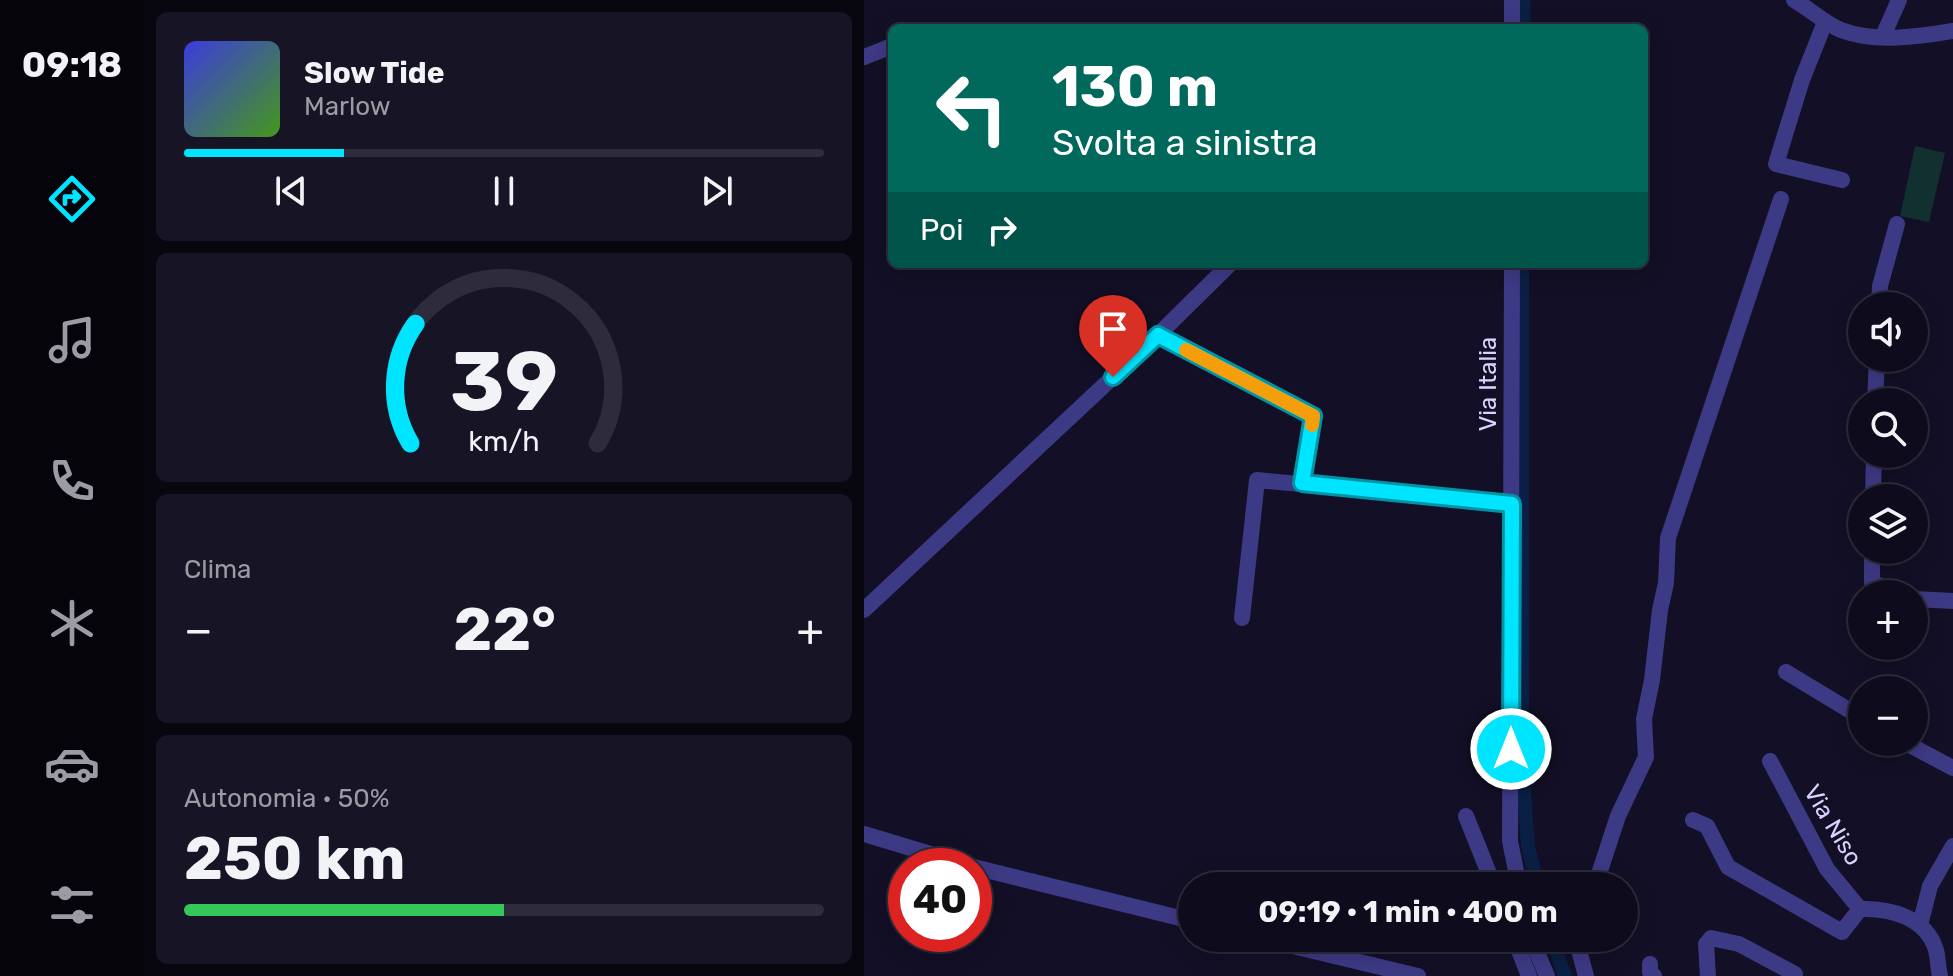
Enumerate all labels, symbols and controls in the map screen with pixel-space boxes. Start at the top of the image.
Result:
text: 09:18 [22,43,122,86]
text: 130 m [1052,54,1218,120]
text: Slow Tide [304,55,444,91]
icon: left [920,56,1024,160]
text: Marlow [304,91,391,122]
text: Svolta a sinistra [1052,121,1318,164]
icon: previous [269,169,313,213]
icon: pause [482,169,526,213]
icon: next [695,169,739,213]
icon: directions [44,171,100,227]
icon: right [980,208,1024,252]
text: Poi [920,212,964,248]
map controls [1848,292,1928,756]
button: sound [1848,292,1928,372]
pin [1079,295,1147,377]
icon: arrive [1091,307,1135,351]
icon: music [44,312,100,368]
text: 39 [450,331,558,430]
street label: Via Italia [1474,337,1502,431]
button: search [1848,388,1928,468]
text: km/h [468,424,540,458]
icon: phone [44,453,100,509]
button: layers [1848,484,1928,564]
text: Clima [184,554,251,585]
button: + [1848,580,1928,660]
text: 22° [453,594,556,665]
icon: climate [44,595,100,651]
text: − [184,604,213,656]
text: + [797,604,824,656]
button: − [1848,676,1928,756]
position arrow [1469,707,1553,791]
icon: car [44,736,100,792]
street label: Via Niso [1798,780,1868,870]
text: Autonomia · 50% [184,783,390,814]
text: 250 km [184,823,405,894]
speed limit sign: 40 [888,848,992,952]
icon: filters [44,877,100,933]
text: 09:19 · 1 min · 400 m [1258,894,1558,930]

